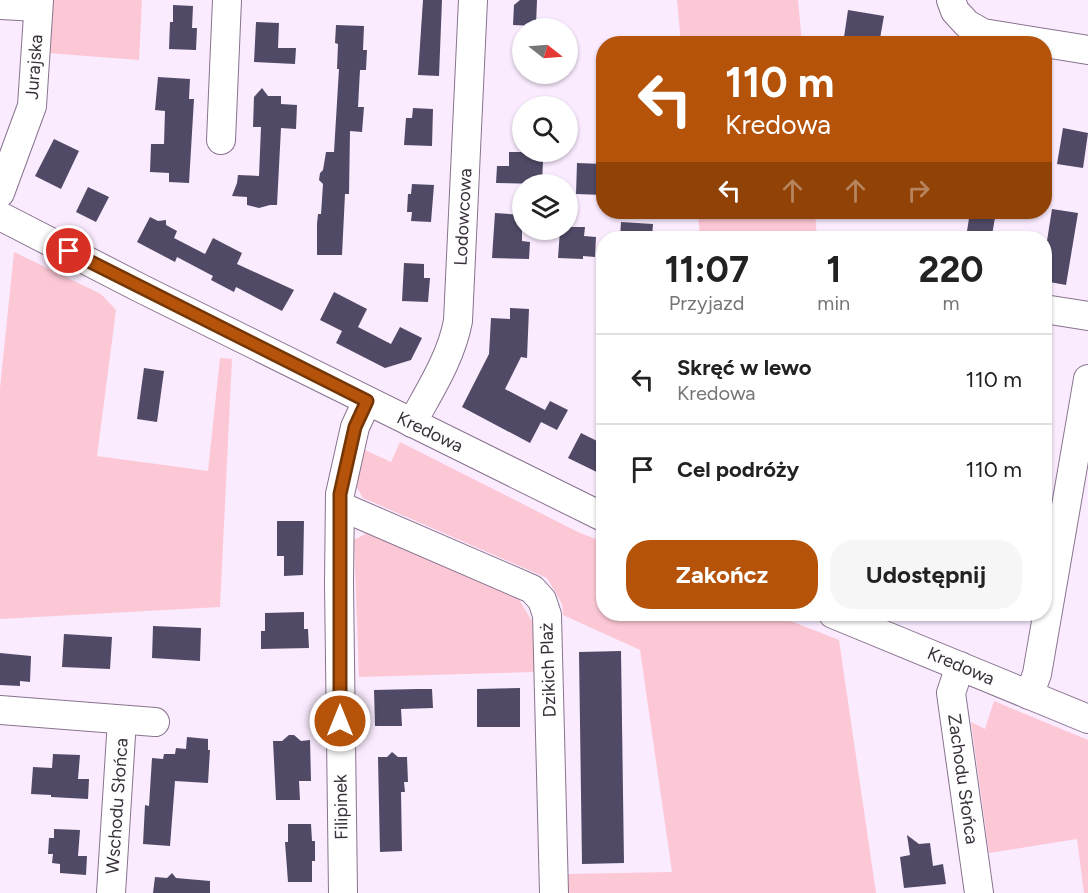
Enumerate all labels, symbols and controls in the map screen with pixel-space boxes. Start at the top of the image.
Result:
north arrow [512,18,578,84]
map controls [512,18,578,240]
street label: Jurajska [21,34,47,100]
text: 110 m [725,57,834,108]
icon: left [626,60,704,138]
button: search [512,96,578,162]
text: Kredowa [725,108,831,141]
street label: Lodowcowa [449,168,477,266]
button: layers [512,174,578,240]
icon: left [713,174,746,207]
icon: ahead [776,174,809,207]
icon: ahead [839,174,872,207]
icon: right [902,174,935,207]
pin [43,225,94,276]
icon: arrive [52,234,85,267]
text: 11:07 [664,248,749,291]
text: 1 [826,248,841,291]
text: 220 [919,248,984,291]
text: Przyjazd [669,291,745,315]
text: min [817,291,850,315]
text: m [943,291,960,315]
text: Skręć w lewo [677,354,812,381]
icon: left [626,363,659,396]
text: 110 m [966,366,1022,393]
text: Kredowa [677,381,756,405]
street label: Kredowa [393,407,467,457]
icon: arrive [626,453,659,486]
text: Cel podróży [677,456,799,483]
text: 110 m [966,456,1022,483]
button: Zakończ [626,540,818,609]
button: Udostępnij [830,540,1022,609]
street label: Dzikich Plaż [535,622,561,718]
street label: Kredowa [924,642,998,690]
position arrow [308,689,372,753]
street label: Zachodu Słońca [943,712,983,846]
street label: Wschodu Słońca [101,737,133,875]
street label: Filipinek [329,774,353,840]

